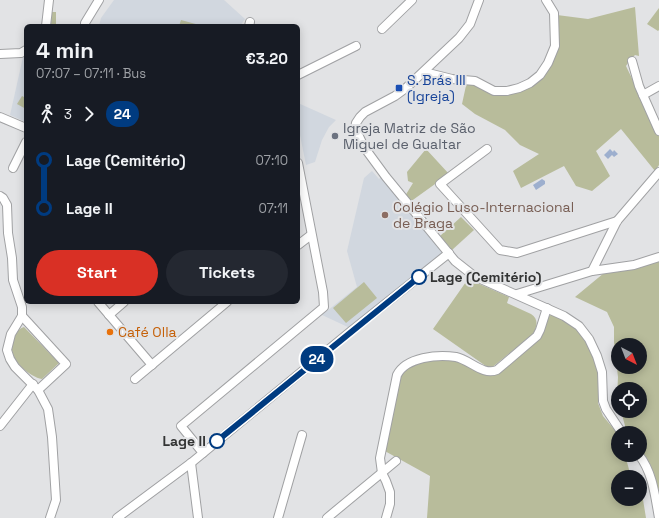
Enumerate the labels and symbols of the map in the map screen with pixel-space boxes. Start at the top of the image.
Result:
place label: S. Brás III (Igreja) [407,71,466,105]
marker: S. Brás III (Igreja) [394,83,404,93]
place label: Igreja Matriz de São Miguel de Gualtar [343,119,476,153]
marker: Igreja Matriz de São Miguel de Gualtar [330,131,340,141]
place label: Colégio Luso-Internacional de Braga [393,198,574,232]
marker: Colégio Luso-Internacional de Braga [380,210,390,220]
place label: Lage (Cemitério) [430,268,542,286]
marker: Lage (Cemitério) [411,269,427,285]
place label: Café Olla [118,323,177,341]
marker: Café Olla [105,327,115,337]
north arrow [611,338,647,374]
line badge: 24 [299,346,335,372]
place label: Lage II [163,432,206,450]
marker: Lage II [209,433,225,449]

